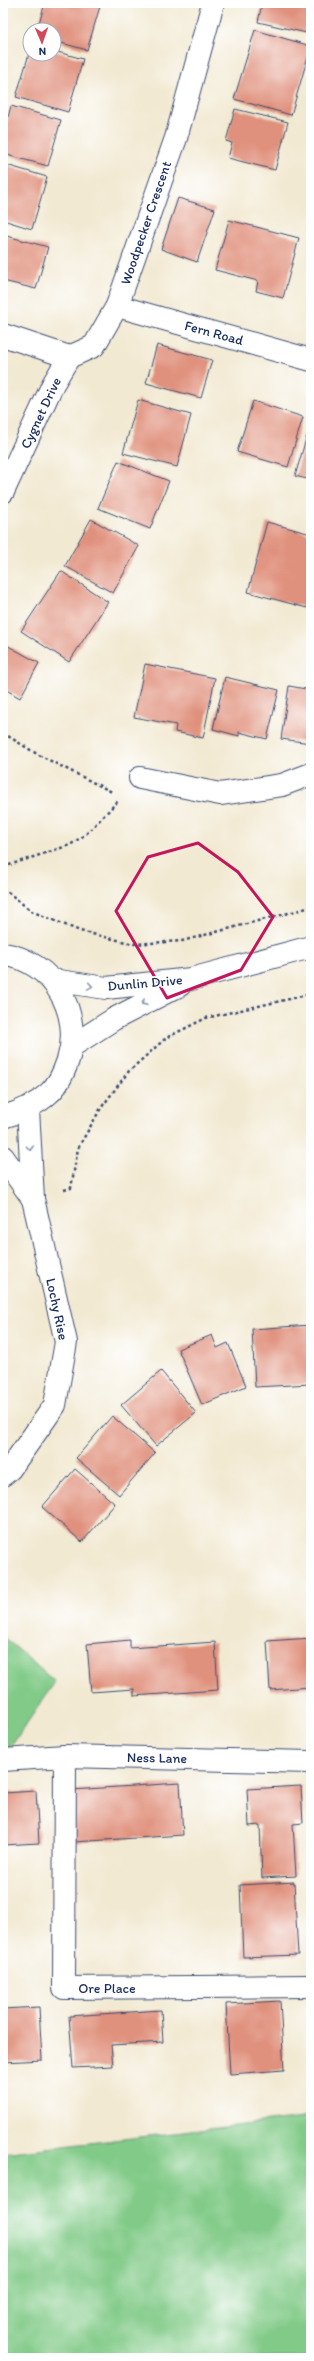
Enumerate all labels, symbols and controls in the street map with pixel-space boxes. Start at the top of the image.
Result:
north arrow [22,22,62,62]
text: N [38,45,46,58]
street label: Woodpecker Crescent [117,159,175,287]
street label: Fern Road [183,317,246,349]
street label: Cygnet Drive [17,374,65,451]
street label: Dunlin Drive [107,971,183,995]
one-way arrow [87,981,93,990]
one-way arrow [141,998,148,1006]
one-way arrow [26,1145,34,1151]
street label: Lochy Rise [42,1276,72,1342]
street label: Ness Lane [127,1749,188,1767]
street label: Ore Place [78,1980,136,1997]

